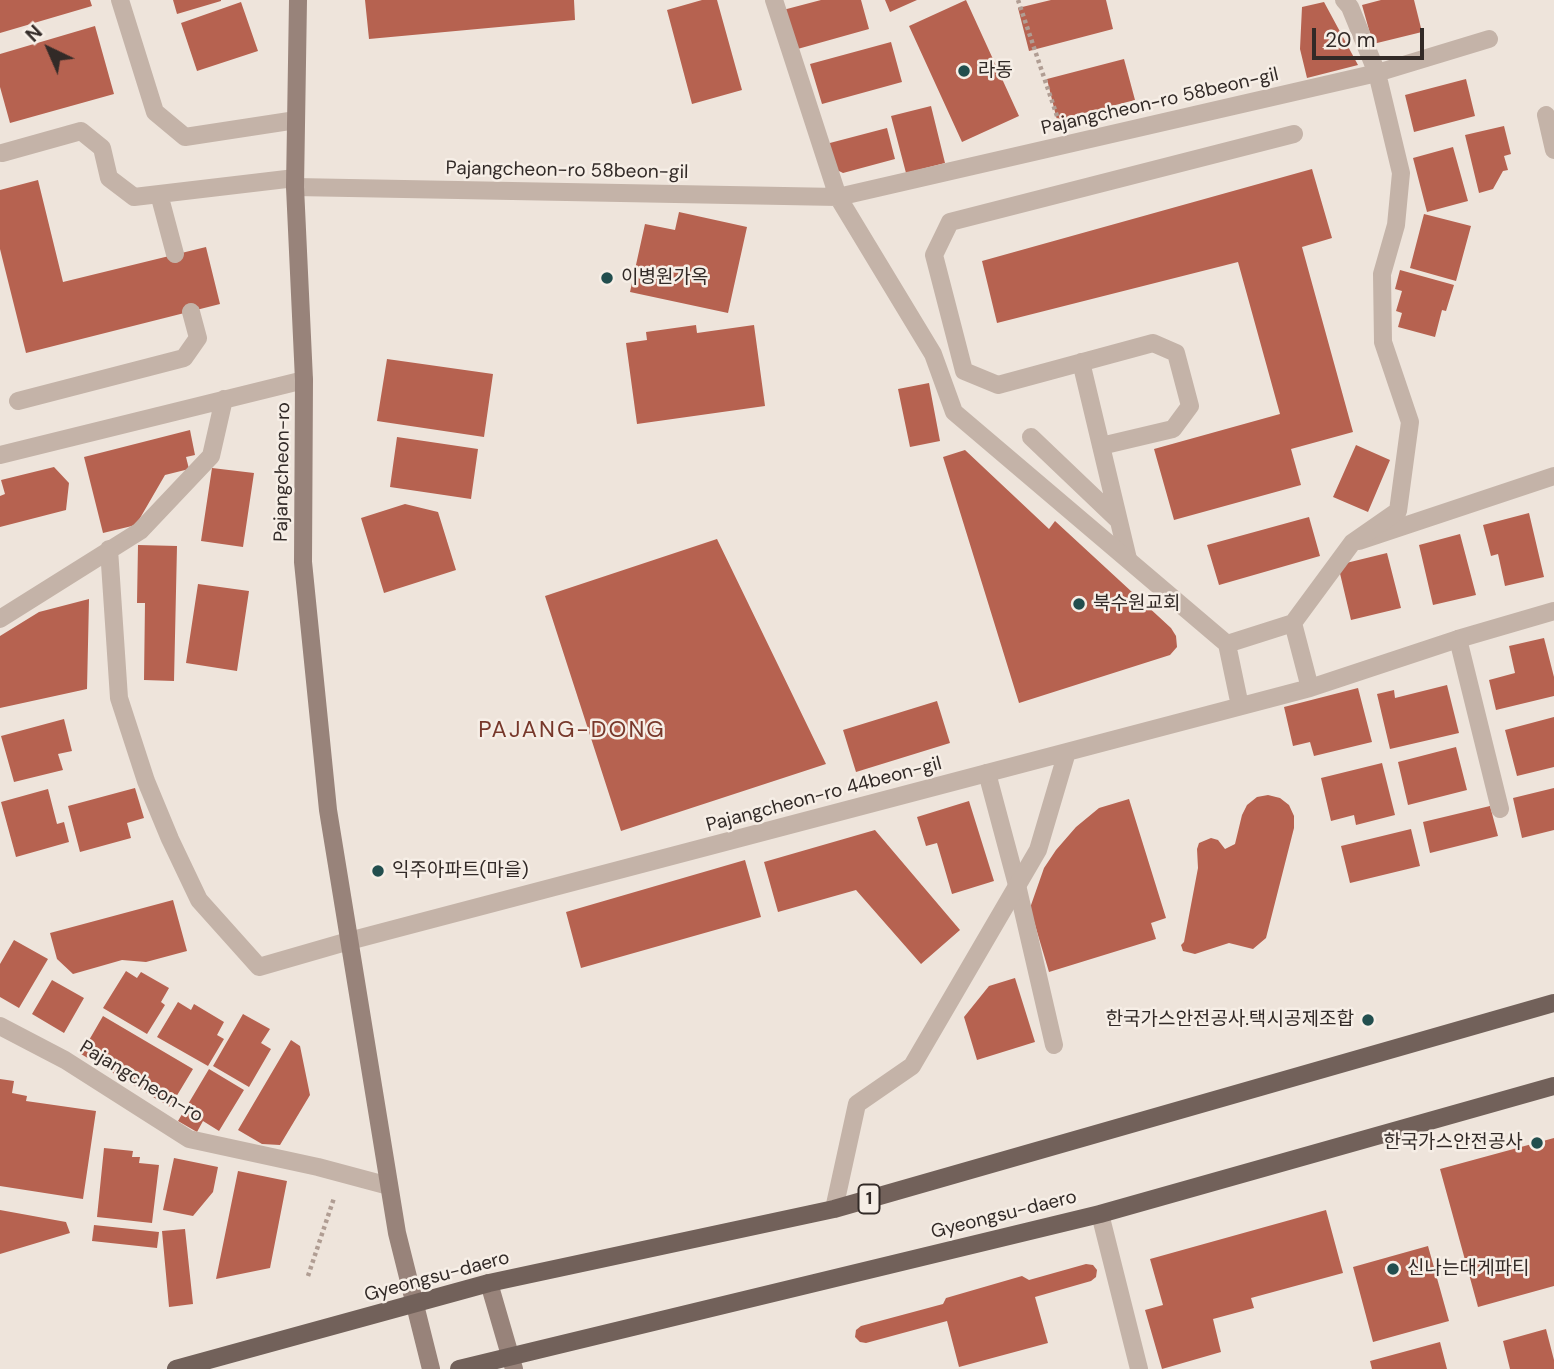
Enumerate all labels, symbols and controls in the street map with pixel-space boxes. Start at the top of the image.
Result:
north arrow [14,14,84,84]
scale bar [1316,14,1428,58]
text: N [20,20,48,47]
text: 20 m [1325,26,1376,54]
place label: 라동 [978,60,1013,82]
marker: 라동 [956,63,972,79]
street label: Pajangcheon-ro 58beon-gil [1039,64,1281,140]
street label: Pajangcheon-ro 58beon-gil [445,157,689,185]
place label: 이병원가옥 [621,267,708,289]
marker: 이병원가옥 [599,270,615,286]
street label: Pajangcheon-ro [270,402,296,542]
place label: 북수원교회 [1093,593,1180,615]
marker: 북수원교회 [1071,596,1087,612]
district label: PAJANG-DONG [480,717,664,745]
street label: Pajangcheon-ro 44beon-gil [704,753,944,837]
place label: 익주아파트(마을) [392,860,529,882]
marker: 익주아파트(마을) [370,863,386,879]
place label: 한국가스안전공사.택시공제조합 [1106,1009,1354,1031]
marker: 한국가스안전공사.택시공제조합 [1360,1012,1376,1028]
street label: Pajangcheon-ro [75,1036,207,1128]
place label: 한국가스안전공사 [1383,1132,1523,1154]
marker: 한국가스안전공사 [1529,1135,1545,1151]
road number: 1 [858,1184,880,1214]
street label: Gyeongsu-daero [929,1186,1079,1244]
street label: Gyeongsu-daero [362,1247,512,1307]
place label: 신나는대게파티 [1407,1258,1529,1280]
marker: 신나는대게파티 [1385,1261,1401,1277]

